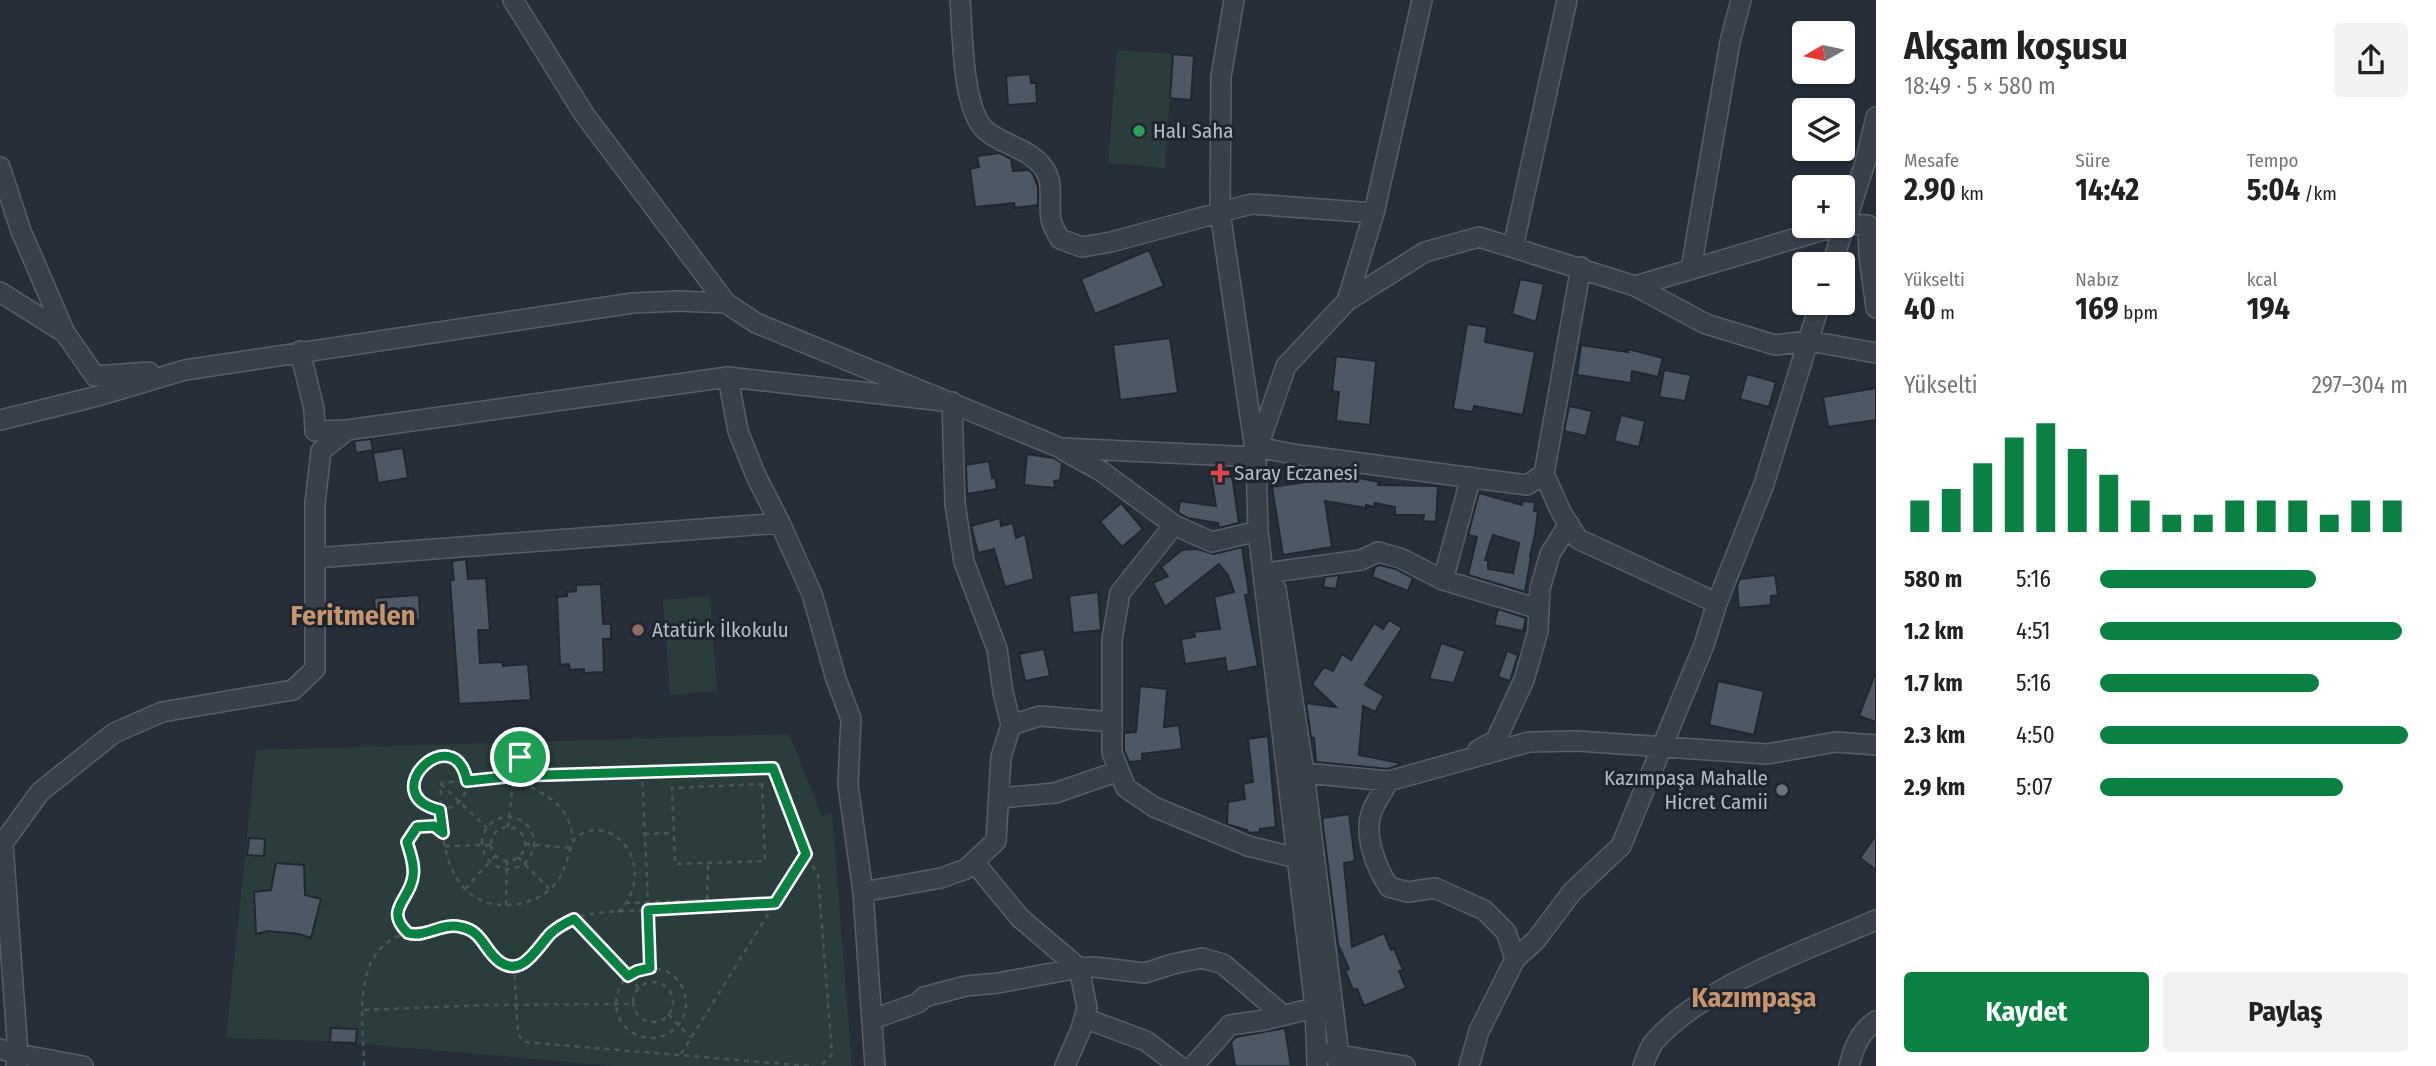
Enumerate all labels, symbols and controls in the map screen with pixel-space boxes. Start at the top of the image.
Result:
north arrow [1792,21,1855,84]
map controls [1792,21,1855,315]
text: Akşam koşusu [1904,23,2128,69]
button: share [2334,23,2408,97]
text: 18:49 · 5 × 580 m [1904,72,2056,100]
button: layers [1792,98,1855,161]
place label: Halı Saha [1153,118,1234,144]
marker: Halı Saha [1131,123,1147,139]
text: Mesafe [1904,149,1959,172]
text: Süre [2075,149,2110,172]
text: Tempo [2247,149,2299,172]
text: 2.90 [1904,172,1956,208]
text: 14:42 [2075,172,2139,208]
text: 5:04 [2247,172,2300,208]
button: + [1792,175,1855,238]
text: km [1956,182,1984,205]
text: /km [2300,182,2337,205]
button: − [1792,252,1855,315]
text: Yükselti [1904,268,1965,291]
text: Nabız [2075,268,2119,291]
text: kcal [2247,268,2277,291]
text: 40 [1904,291,1936,327]
text: 169 [2075,291,2119,327]
text: 194 [2247,291,2290,327]
text: m [1936,301,1955,324]
text: bpm [2119,301,2158,324]
text: Yükselti [1904,371,1978,399]
text: 297–304 m [2312,371,2408,399]
place label: Saray Eczanesi [1234,460,1358,486]
marker: Saray Eczanesi [1212,465,1228,481]
text: 580 m [1904,565,1962,593]
text: 5:16 [2016,565,2051,593]
district label: Feritmelen [291,599,415,632]
place label: Atatürk İlkokulu [652,617,789,643]
text: 1.2 km [1904,617,1964,645]
text: 4:51 [2016,617,2051,645]
marker: Atatürk İlkokulu [630,622,646,638]
text: 1.7 km [1904,669,1963,697]
text: 5:16 [2016,669,2051,697]
text: 2.3 km [1904,721,1965,749]
text: 4:50 [2016,721,2055,749]
pin [490,727,550,787]
icon: arrive [501,738,539,776]
place label: Kazımpaşa Mahalle Hicret Camii [1604,765,1768,815]
text: 2.9 km [1904,773,1965,801]
text: 5:07 [2016,773,2052,801]
marker: Kazımpaşa Mahalle Hicret Camii [1774,782,1790,798]
button: Kaydet [1904,972,2149,1052]
button: Paylaş [2163,972,2408,1052]
district label: Kazımpaşa [1691,981,1817,1014]

